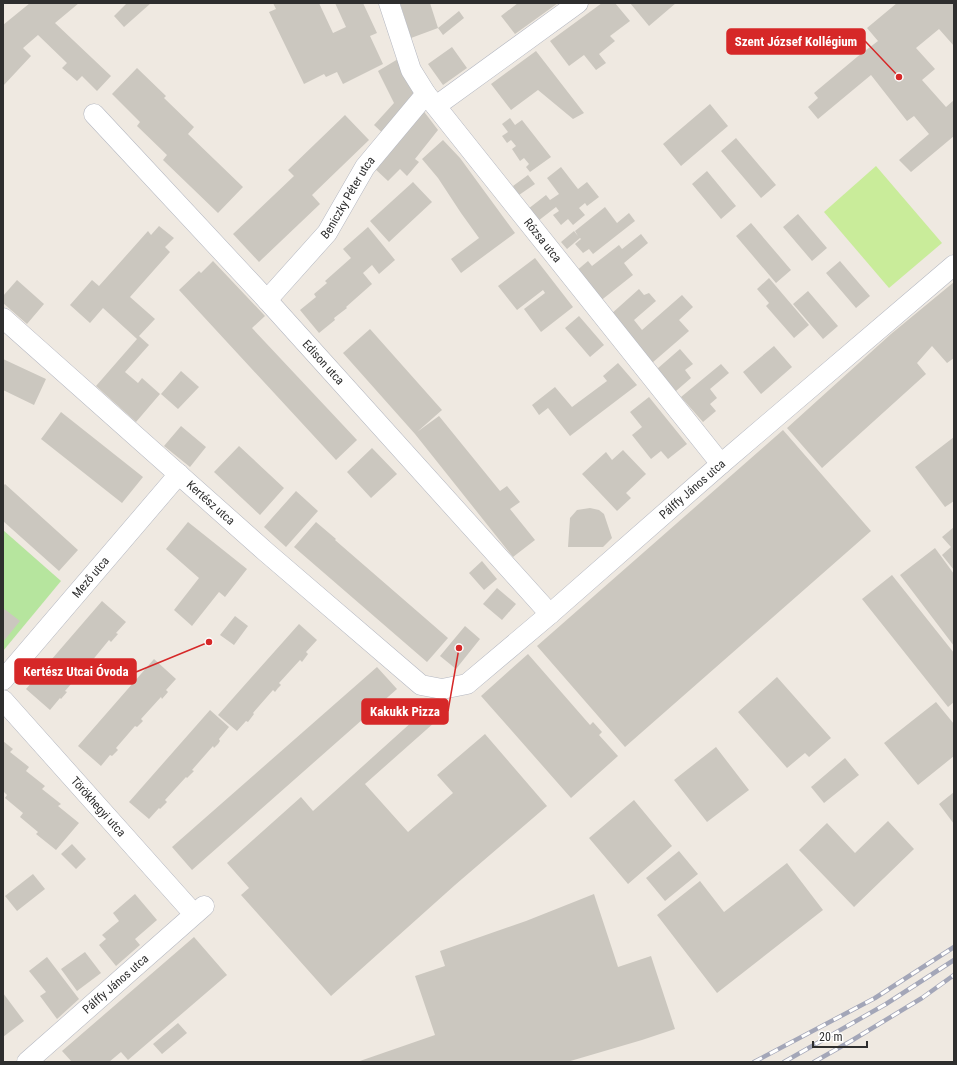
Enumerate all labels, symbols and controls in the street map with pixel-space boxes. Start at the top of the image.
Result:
callout: Szent József Kollégium [727,29,865,54]
text: Szent József Kollégium [735,34,857,49]
street label: Beniczky Péter utca [318,153,378,242]
street label: Rózsa utca [521,216,565,265]
street label: Edison utca [299,337,347,388]
street label: Pálffy János utca [657,456,728,522]
street label: Kertész utca [184,478,238,528]
street label: Mező utca [69,554,112,601]
callout: Kertész Utcai Óvoda [15,659,136,684]
text: Kertész Utcai Óvoda [23,664,129,679]
callout: Kakukk Pizza [362,699,448,724]
text: Kakukk Pizza [370,704,440,719]
street label: Törökhegyi utca [68,774,129,840]
street label: Pálffy János utca [80,951,151,1017]
scale bar [813,1023,867,1049]
text: 20 m [819,1030,843,1044]

